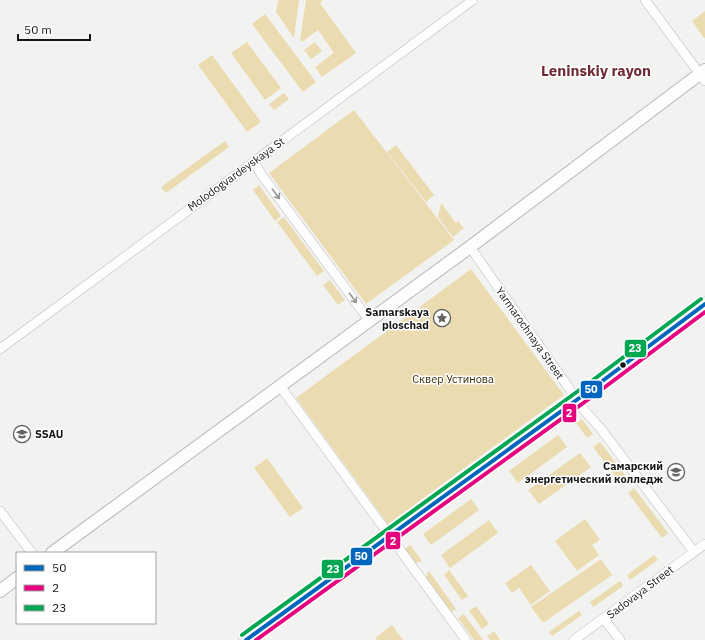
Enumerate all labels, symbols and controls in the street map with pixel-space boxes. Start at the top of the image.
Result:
scale bar [18,16,90,42]
text: 50 m [24,22,52,37]
district label: Leninskiy rayon [541,61,651,80]
street label: Molodogvardeyskaya St [185,134,287,214]
one-way arrow [271,188,280,199]
street label: Yarmarochnaya Street [493,284,567,382]
one-way arrow [349,293,357,304]
place label: Samarskaya ploschad [365,305,429,332]
place icon: Samarskaya ploschad [432,308,452,328]
line badge: 23 [624,339,647,358]
text: 23 [628,341,642,355]
unlabelled marker [618,360,628,370]
park label: Сквер Устинова [412,372,494,386]
line badge: 50 [580,380,603,399]
text: 50 [584,382,598,396]
line badge: 2 [562,403,577,423]
text: 2 [566,406,573,420]
school or university icon: SSAU [12,424,32,444]
place label: SSAU [35,427,63,441]
place label: Самарский энергетический колледж [525,459,663,486]
school or university icon: Самарский энергетический колледж [666,462,686,482]
line badge: 2 [385,531,401,550]
text: 2 [390,534,397,548]
line badge: 50 [350,547,373,566]
text: 50 [354,549,368,563]
legend [16,552,156,624]
line badge: 23 [321,559,344,579]
text: 50 [52,560,66,575]
text: 23 [326,562,340,576]
street label: Sadovaya Street [604,562,676,622]
text: 2 [52,580,59,595]
text: 23 [52,600,66,615]

